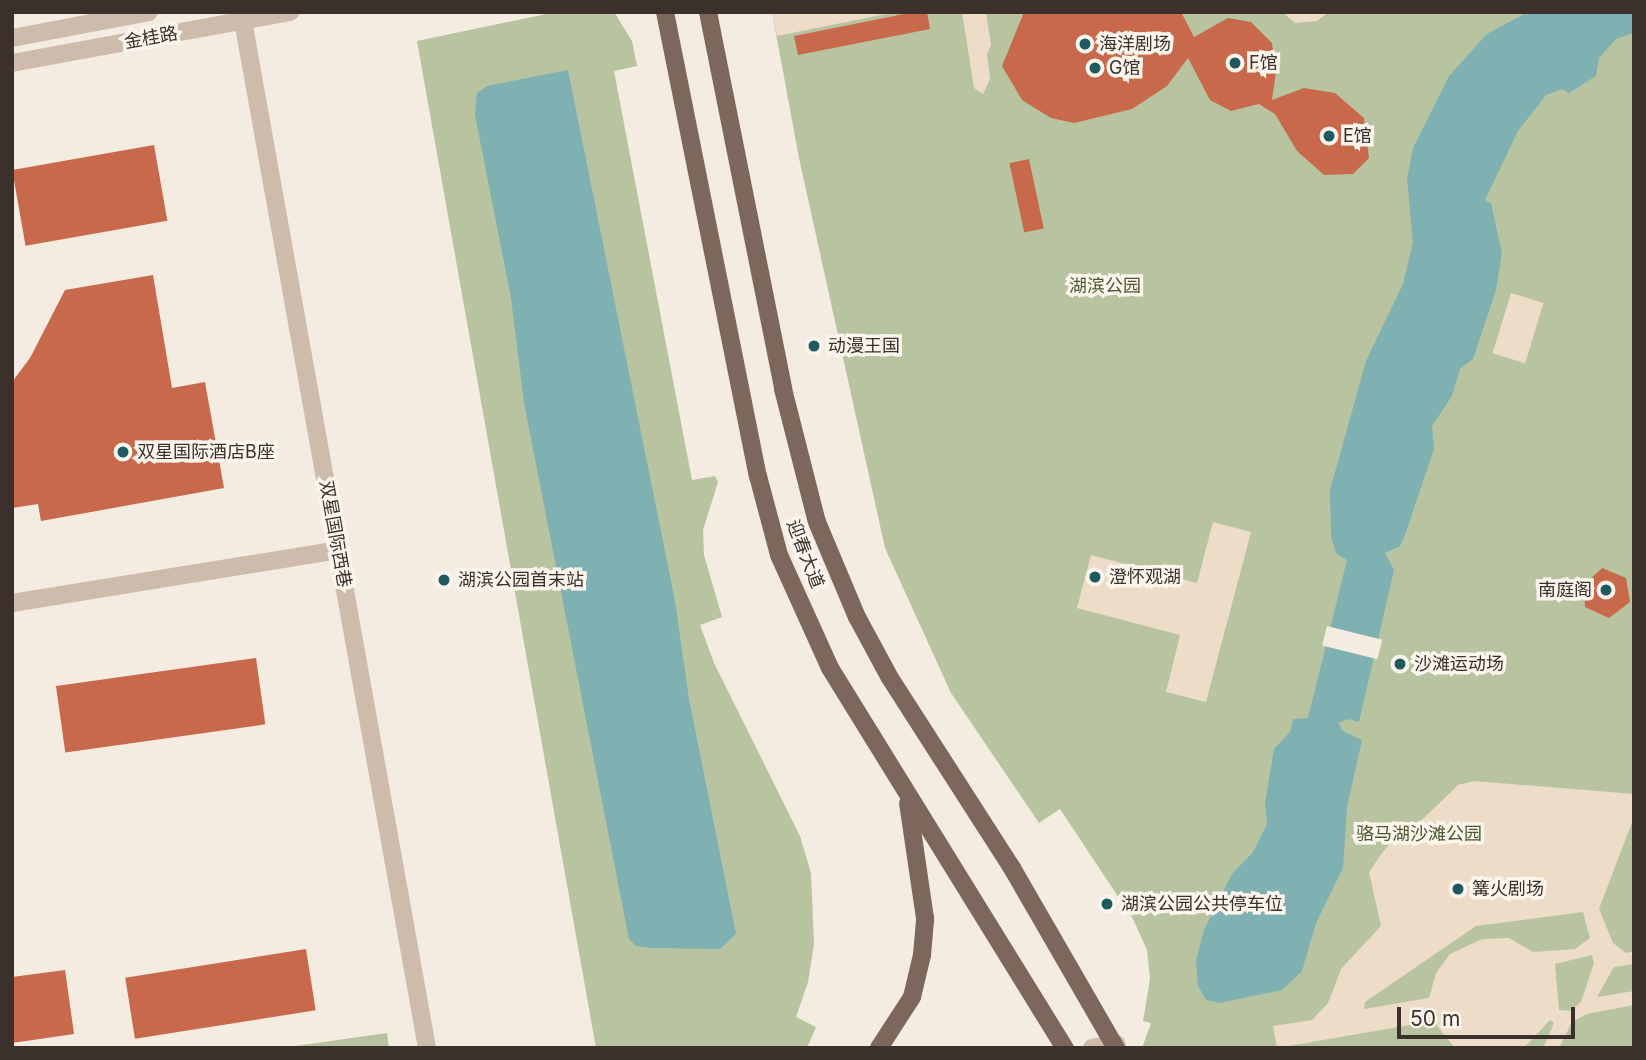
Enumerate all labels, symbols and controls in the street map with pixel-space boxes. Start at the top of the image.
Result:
street label: 金桂路 [123,23,179,53]
place label: 海洋剧场 [1099,33,1171,55]
marker: 海洋剧场 [1077,36,1093,52]
place label: F馆 [1249,52,1278,74]
marker: F馆 [1227,55,1243,71]
place label: G馆 [1109,57,1140,79]
marker: G馆 [1087,60,1103,76]
place label: E馆 [1343,125,1372,147]
marker: E馆 [1321,128,1337,144]
park label: 湖滨公园 [1069,275,1141,297]
place label: 动漫王国 [828,335,900,357]
marker: 动漫王国 [806,338,822,354]
place label: 双星国际酒店B座 [137,441,275,463]
marker: 双星国际酒店B座 [115,444,131,460]
street label: 双星国际西巷 [315,479,355,589]
street label: 迎春大道 [782,517,828,591]
place label: 澄怀观湖 [1109,566,1181,588]
place label: 湖滨公园首末站 [458,569,584,591]
marker: 澄怀观湖 [1087,569,1103,585]
marker: 湖滨公园首末站 [436,572,452,588]
place label: 南庭阁 [1538,579,1592,601]
marker: 南庭阁 [1598,582,1614,598]
place label: 沙滩运动场 [1414,653,1504,675]
marker: 沙滩运动场 [1392,656,1408,672]
park label: 骆马湖沙滩公园 [1356,823,1482,845]
place label: 篝火剧场 [1472,878,1544,900]
marker: 篝火剧场 [1450,881,1466,897]
place label: 湖滨公园公共停车位 [1121,893,1283,915]
marker: 湖滨公园公共停车位 [1099,896,1115,912]
scale bar [1401,993,1580,1038]
text: 50 m [1410,1006,1460,1031]

